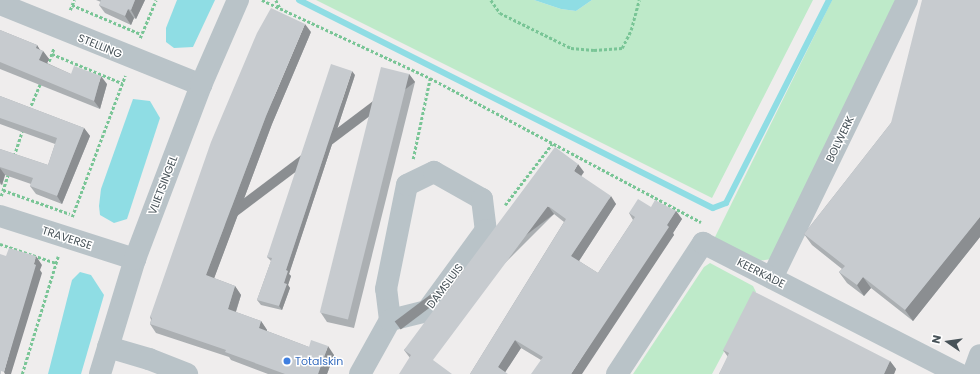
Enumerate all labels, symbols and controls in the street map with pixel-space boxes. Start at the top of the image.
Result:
street label: STELLING [76,31,124,61]
street label: BOLWERK [823,114,857,164]
street label: VLIETSINGEL [146,154,180,216]
street label: TRAVERSE [40,224,94,252]
street label: KEERKADE [735,255,787,291]
street label: DAMSLUIS [424,261,466,311]
north arrow [928,322,968,362]
text: N [928,333,945,345]
place label: Totalskin [295,354,343,368]
marker: Totalskin [282,356,292,366]

